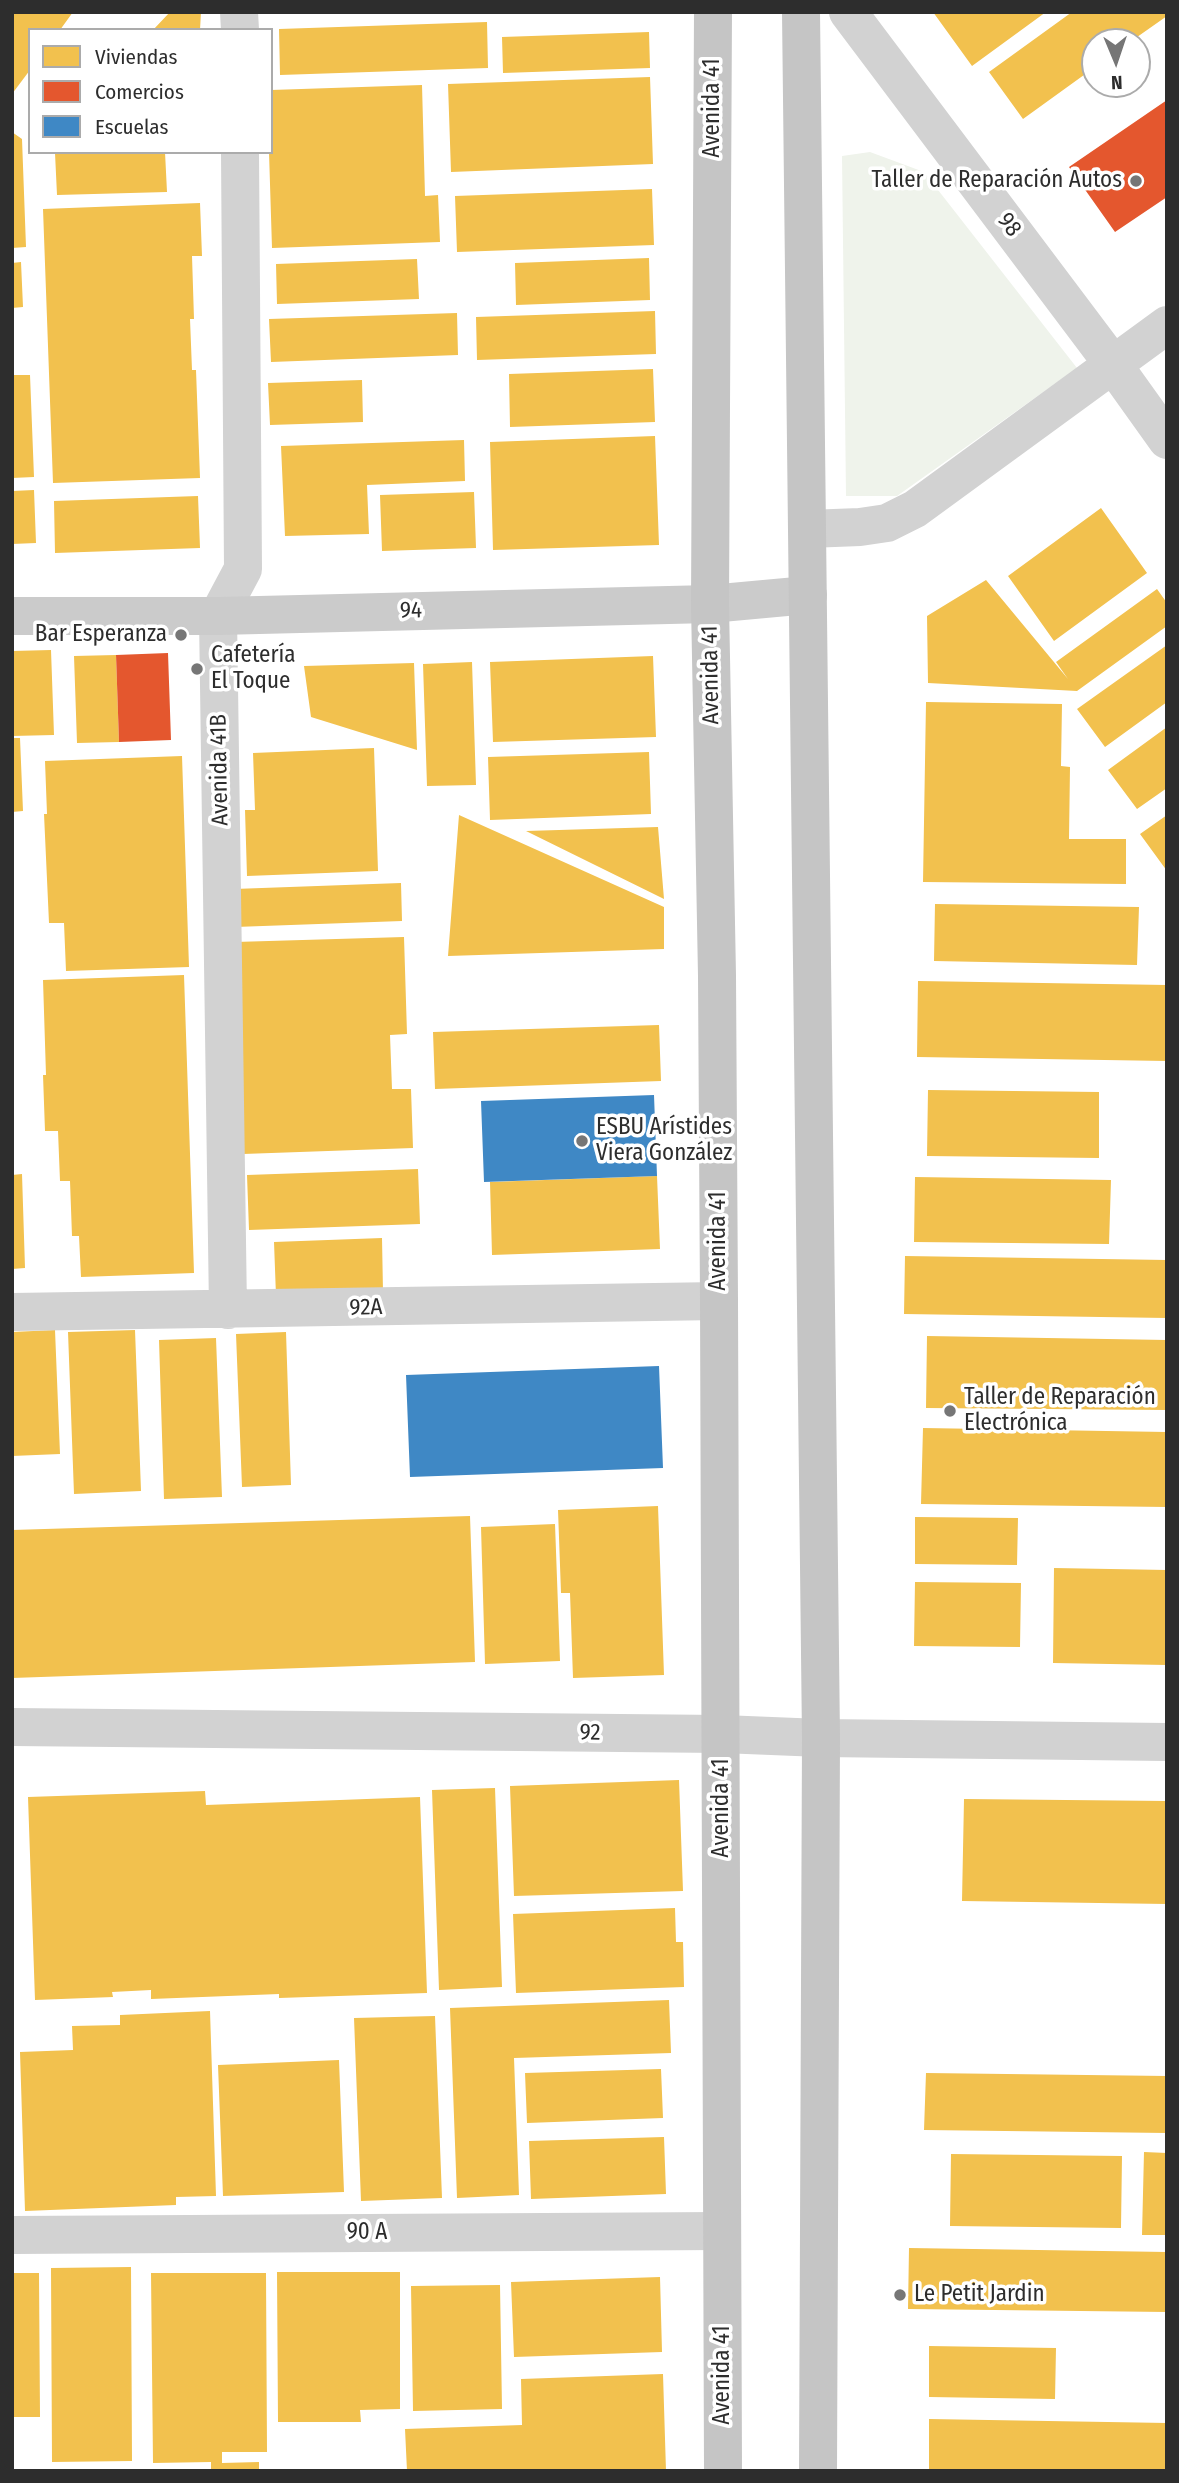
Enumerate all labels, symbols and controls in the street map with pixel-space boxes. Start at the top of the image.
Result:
legend [28,28,273,154]
north arrow [1081,28,1151,98]
text: Viviendas [95,44,177,70]
street label: Avenida 41 [699,58,727,158]
text: N [1111,71,1123,94]
text: Comercios [95,79,184,105]
text: Escuelas [95,114,168,140]
place label: Taller de Reparación Autos [872,167,1122,195]
marker: Taller de Reparación Autos [1128,173,1144,189]
street label: 98 [991,208,1027,242]
street label: 94 [400,597,422,625]
place label: Bar Esperanza [35,621,167,649]
street label: Avenida 41 [696,625,726,725]
marker: Bar Esperanza [173,627,189,643]
place label: Cafetería El Toque [211,642,296,696]
marker: Cafetería El Toque [189,661,205,677]
street label: Avenida 41B [205,714,235,826]
place label: ESBU Arístides Viera González [596,1114,732,1168]
marker: ESBU Arístides Viera González [574,1133,590,1149]
street label: Avenida 41 [705,1191,733,1291]
street label: 92A [349,1294,383,1322]
place label: Taller de Reparación Electrónica [964,1384,1156,1438]
marker: Taller de Reparación Electrónica [942,1403,958,1419]
street label: 92 [579,1719,601,1747]
street label: Avenida 41 [708,1758,736,1858]
street label: 90 A [347,2219,387,2247]
place label: Le Petit Jardin [914,2281,1045,2309]
marker: Le Petit Jardin [892,2287,908,2303]
street label: Avenida 41 [709,2325,737,2425]

